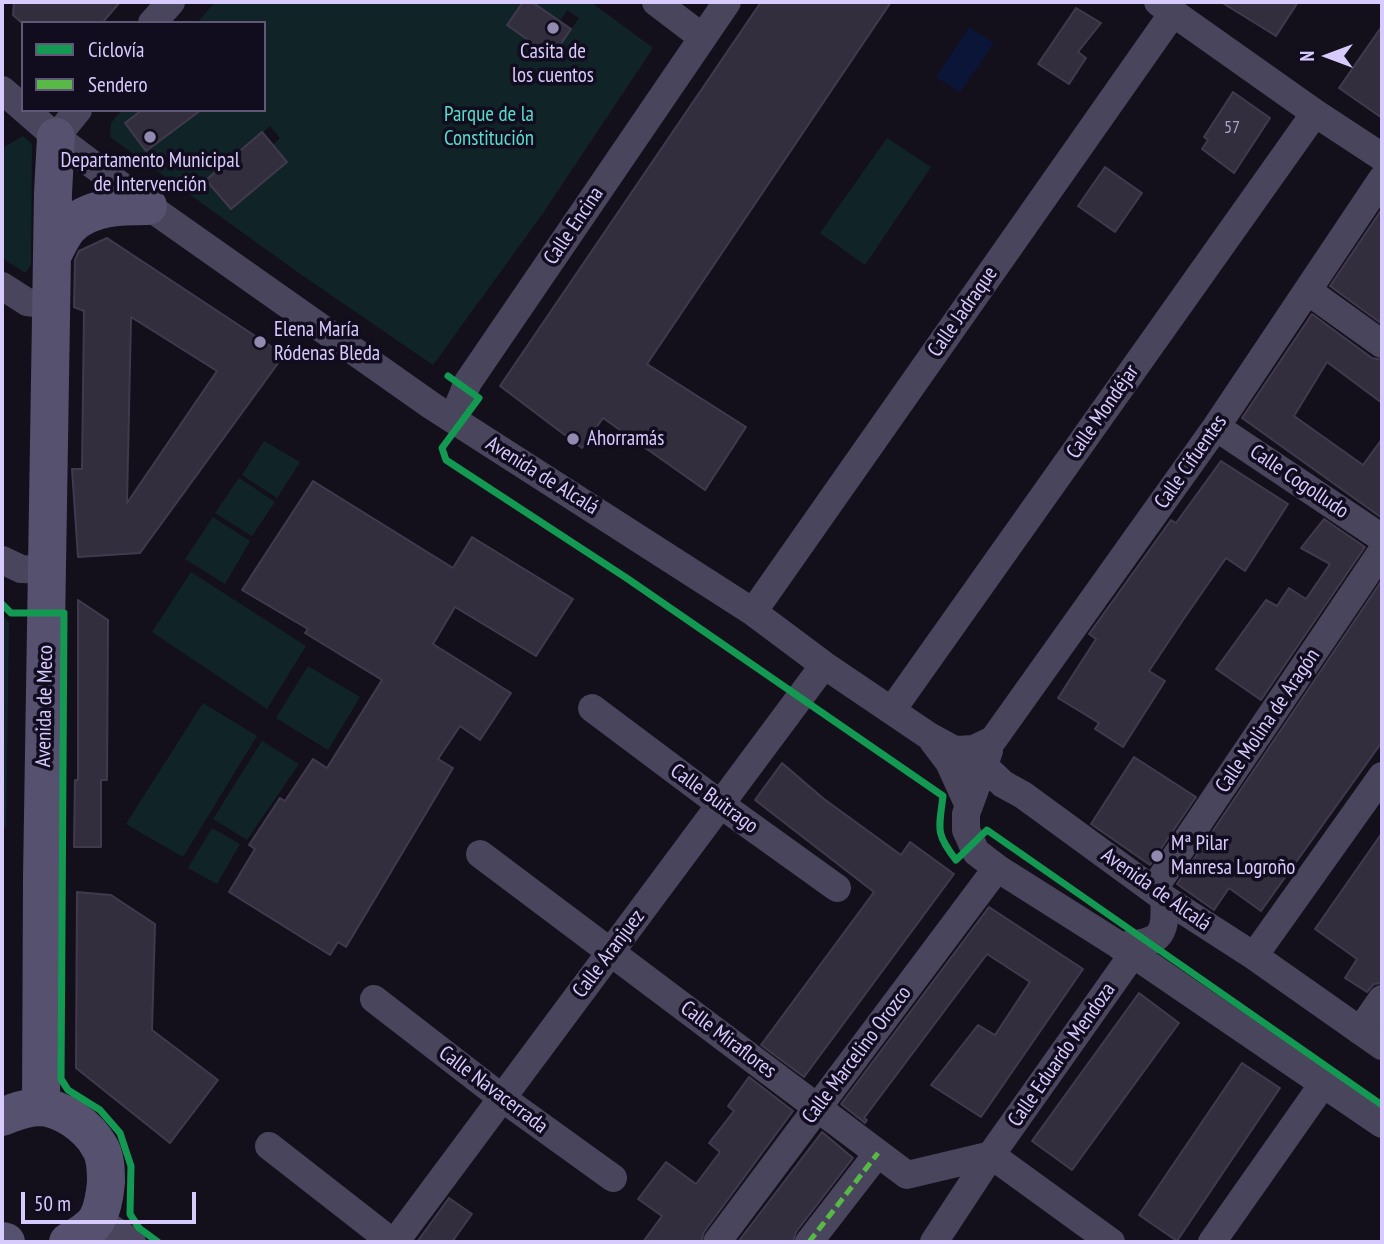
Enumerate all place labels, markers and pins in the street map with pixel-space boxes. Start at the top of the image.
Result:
marker: Casita de los cuentos [545,20,561,36]
place label: Casita de los cuentos [512,39,594,89]
marker: Departamento Municipal de Intervención [142,129,158,145]
place label: Departamento Municipal de Intervención [60,148,240,198]
place label: Elena María Ródenas Bleda [274,317,380,367]
marker: Elena María Ródenas Bleda [252,334,268,350]
place label: Ahorramás [587,426,664,452]
marker: Ahorramás [565,431,581,447]
place label: Mª Pilar Manresa Logroño [1171,831,1295,881]
marker: Mª Pilar Manresa Logroño [1149,848,1165,864]

